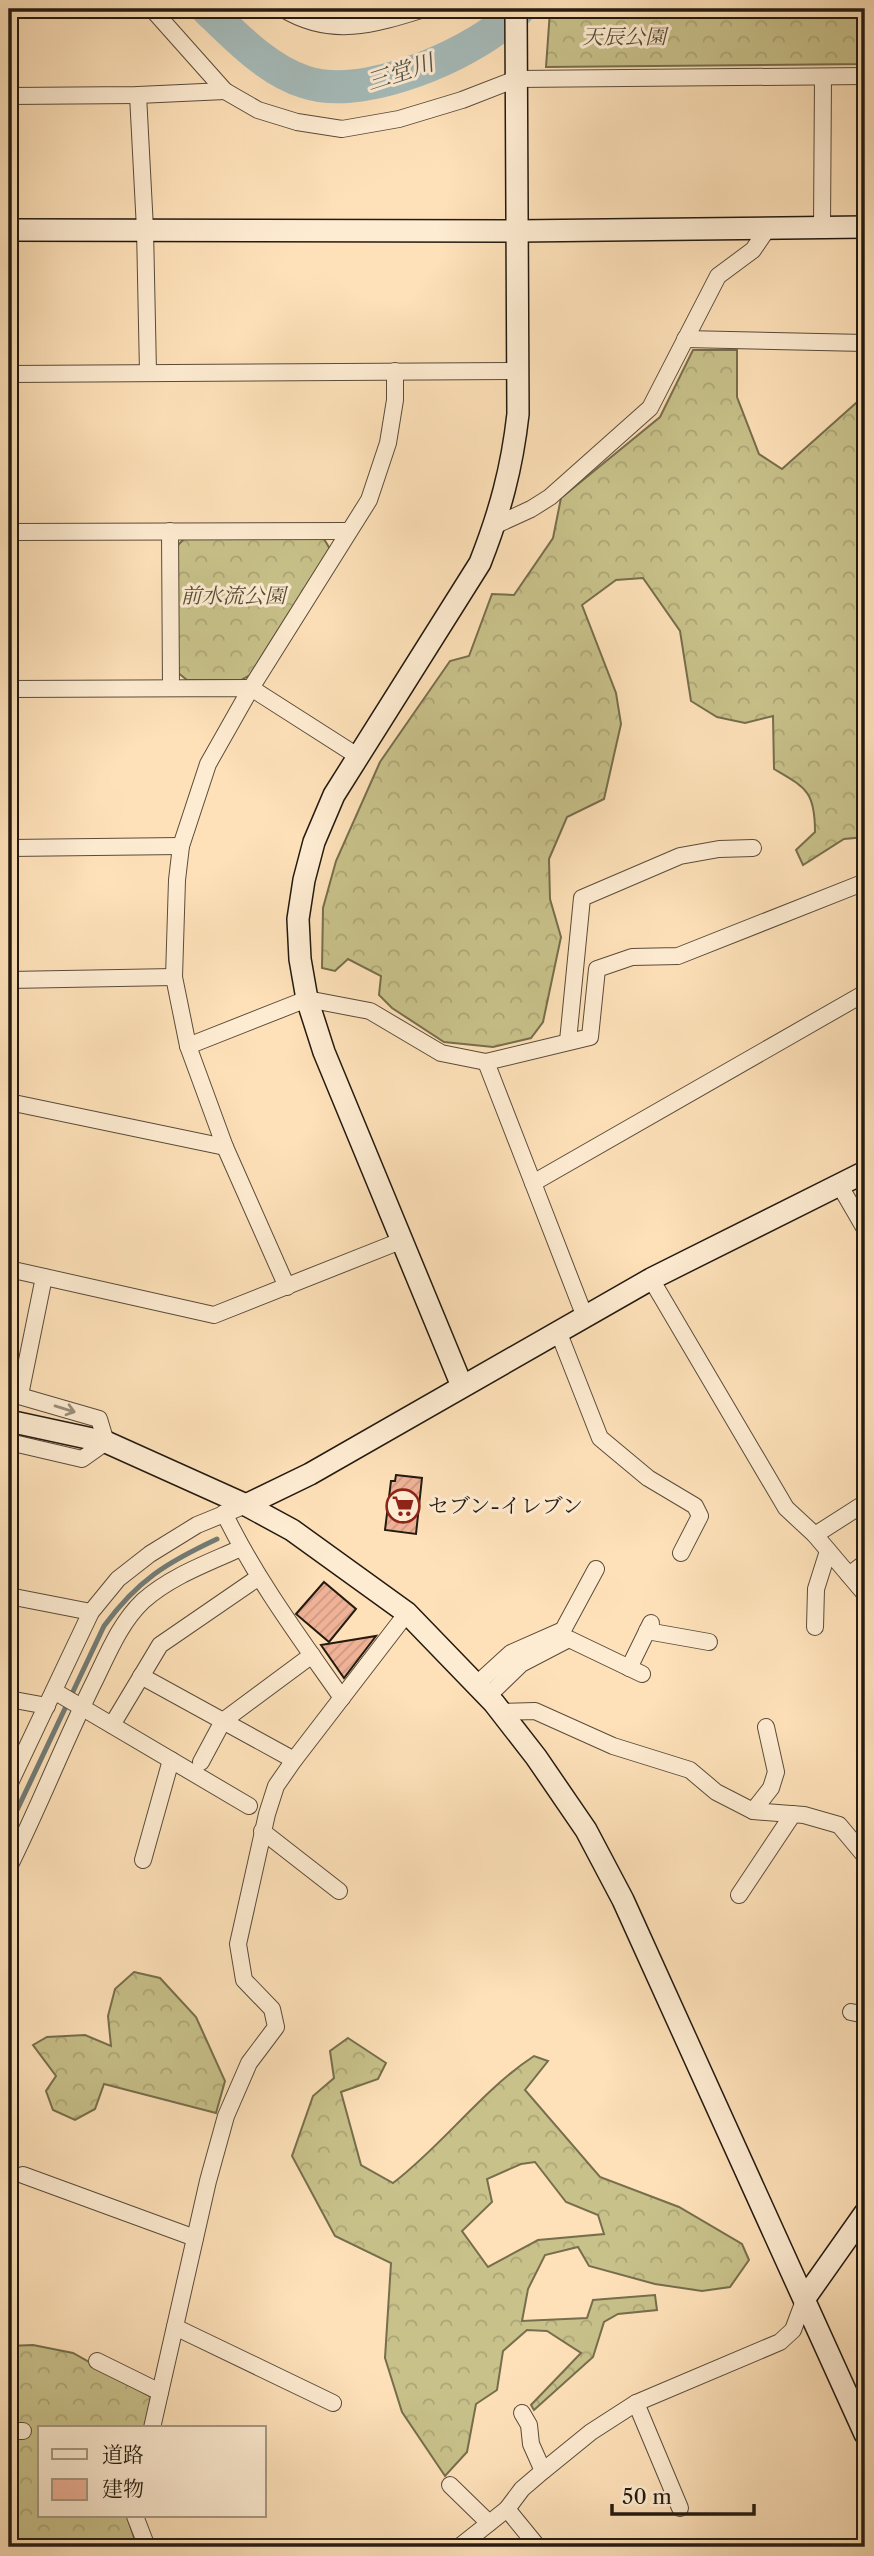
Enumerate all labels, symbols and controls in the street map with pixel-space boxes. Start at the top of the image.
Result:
park label: 天辰公園 [582,24,669,49]
water label: 三堂川 [363,47,440,96]
park label: 前水流公園 [181,583,288,608]
one-way arrow [54,1403,76,1416]
supermarket icon: セブン-イレブン [384,1487,422,1525]
place label: セブン-イレブン [428,1493,583,1518]
legend [38,2426,266,2518]
text: 道路 [102,2442,144,2467]
scale bar [612,2472,753,2516]
text: 建物 [102,2476,144,2501]
text: 50 m [622,2484,672,2509]

